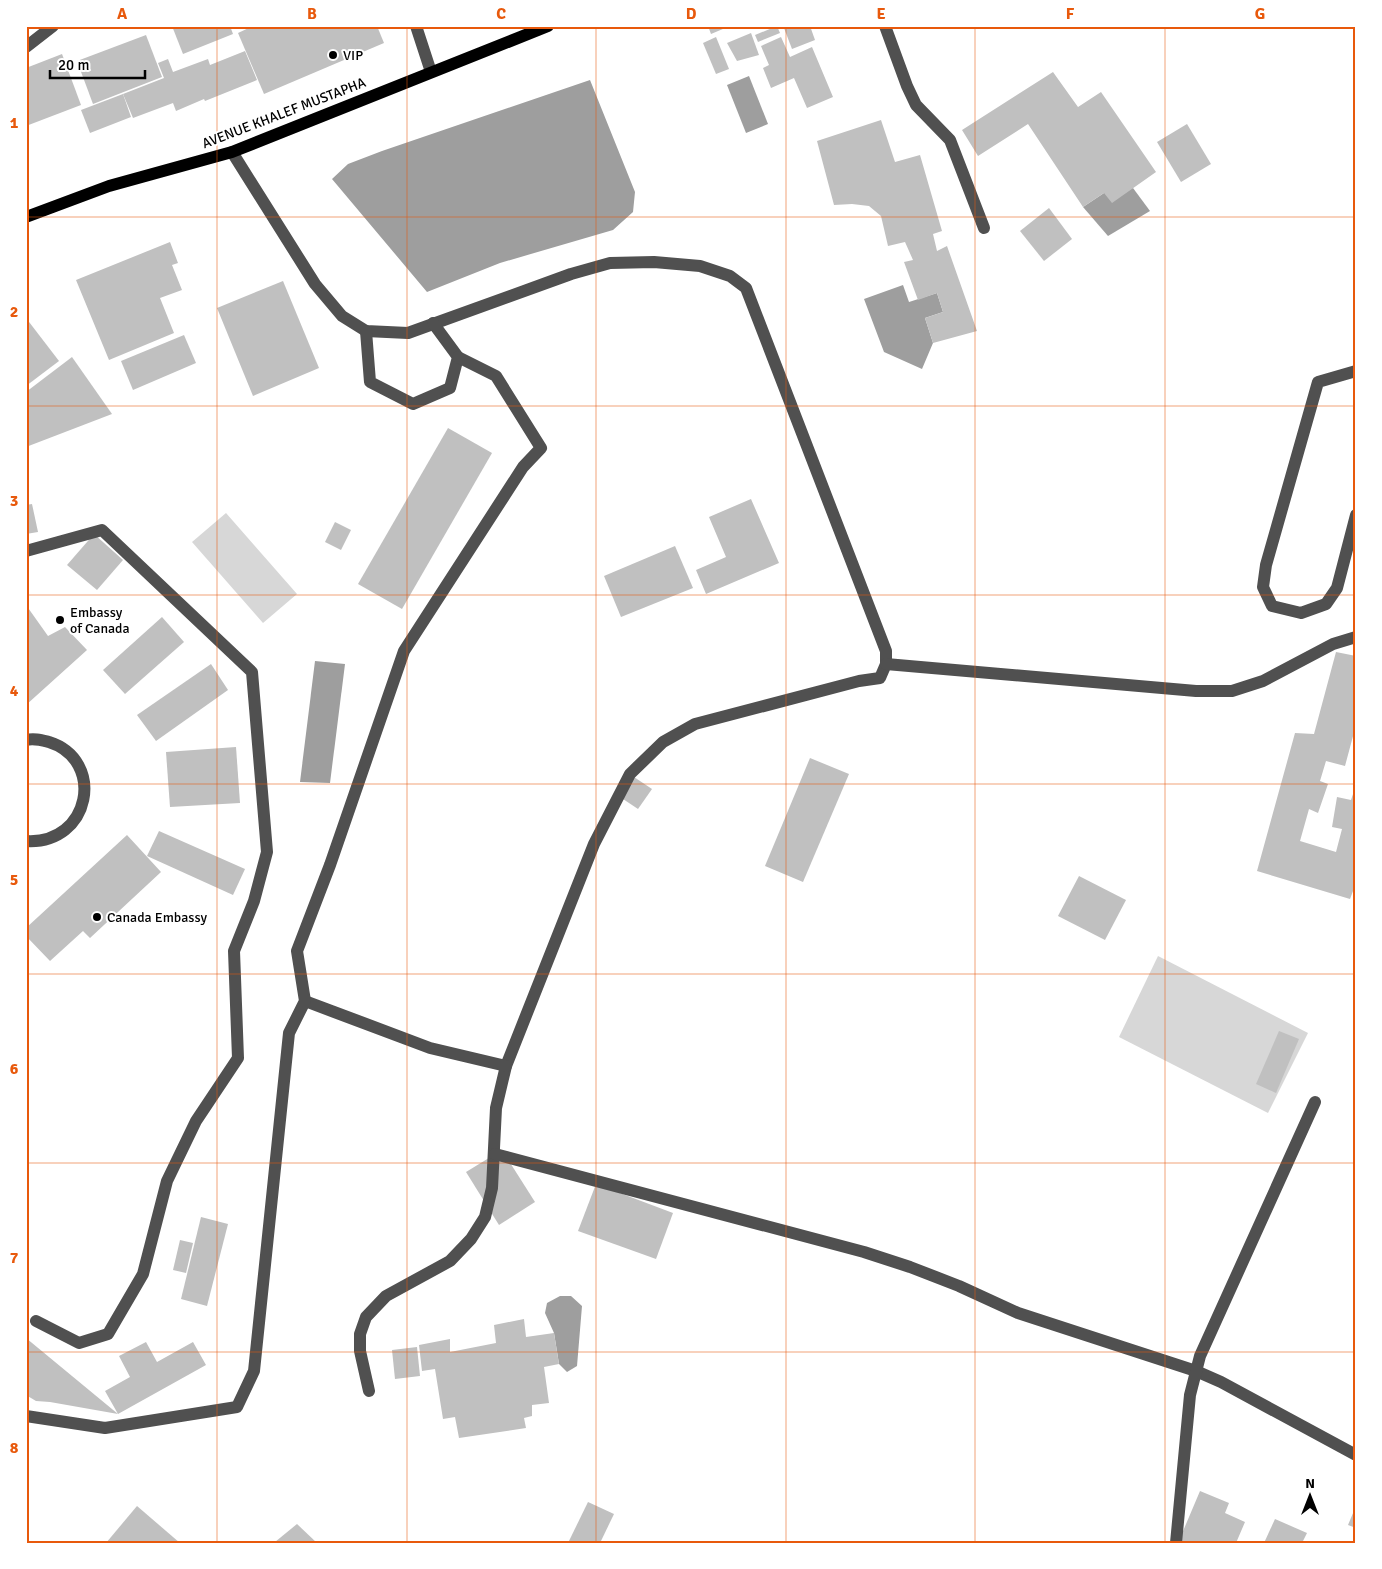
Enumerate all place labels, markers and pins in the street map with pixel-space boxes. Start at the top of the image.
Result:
place label: VIP [343,47,363,64]
marker: VIP [327,49,339,61]
place label: Embassy of Canada [70,604,130,637]
marker: Embassy of Canada [54,614,66,626]
place label: Canada Embassy [107,909,208,926]
marker: Canada Embassy [91,911,103,923]

